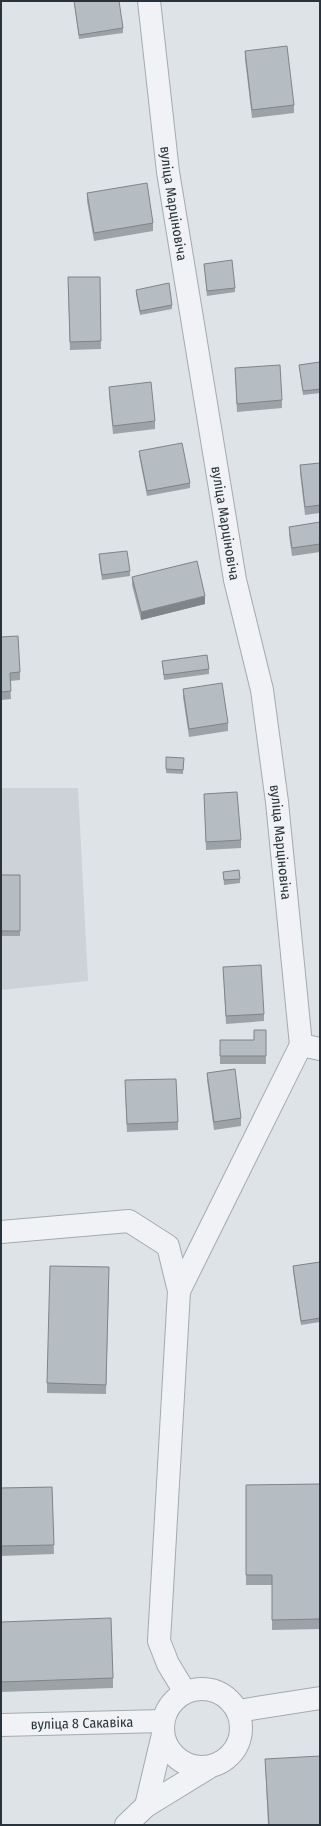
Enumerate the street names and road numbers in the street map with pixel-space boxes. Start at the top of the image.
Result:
street label: вуліца Марціновіча [157,145,191,262]
street label: вуліца Марціновіча [208,465,243,582]
street label: вуліца Марціновіча [266,783,295,901]
street label: вуліца 8 Сакавіка [31,1713,134,1733]

